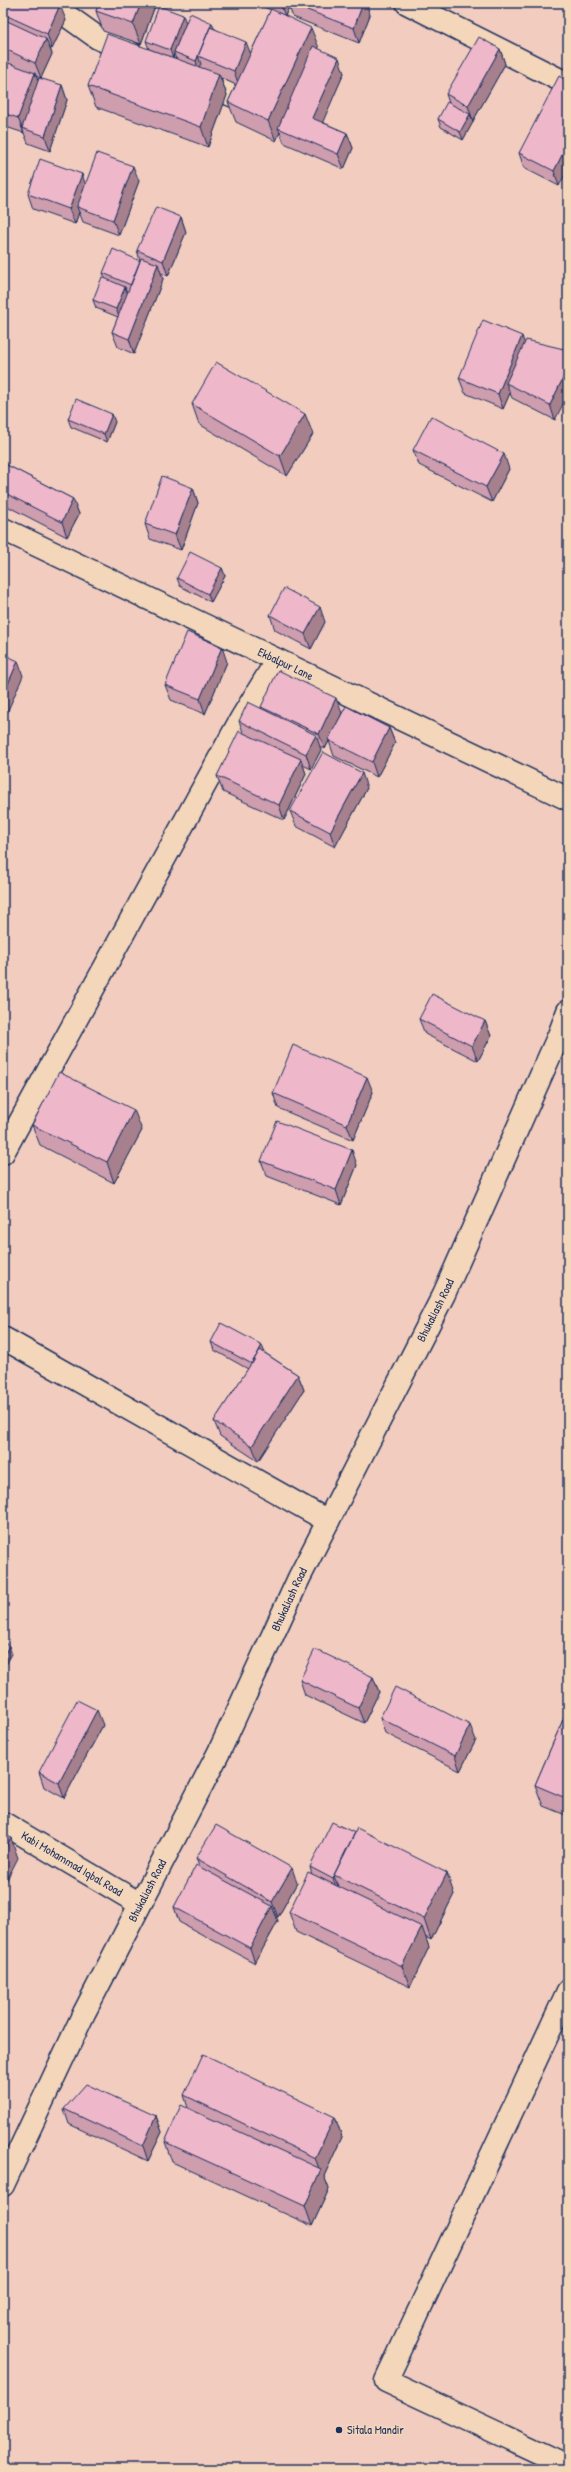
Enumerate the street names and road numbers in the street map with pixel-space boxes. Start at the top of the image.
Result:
street label: Ekbalpur Lane [255,643,317,684]
street label: Bhukaliash Road [412,1276,458,1344]
street label: Bhukaliash Road [267,1564,311,1634]
street label: Kabi Mohammad Iqbal Road [18,1827,126,1900]
street label: Bhukaliash Road [124,1856,170,1925]

